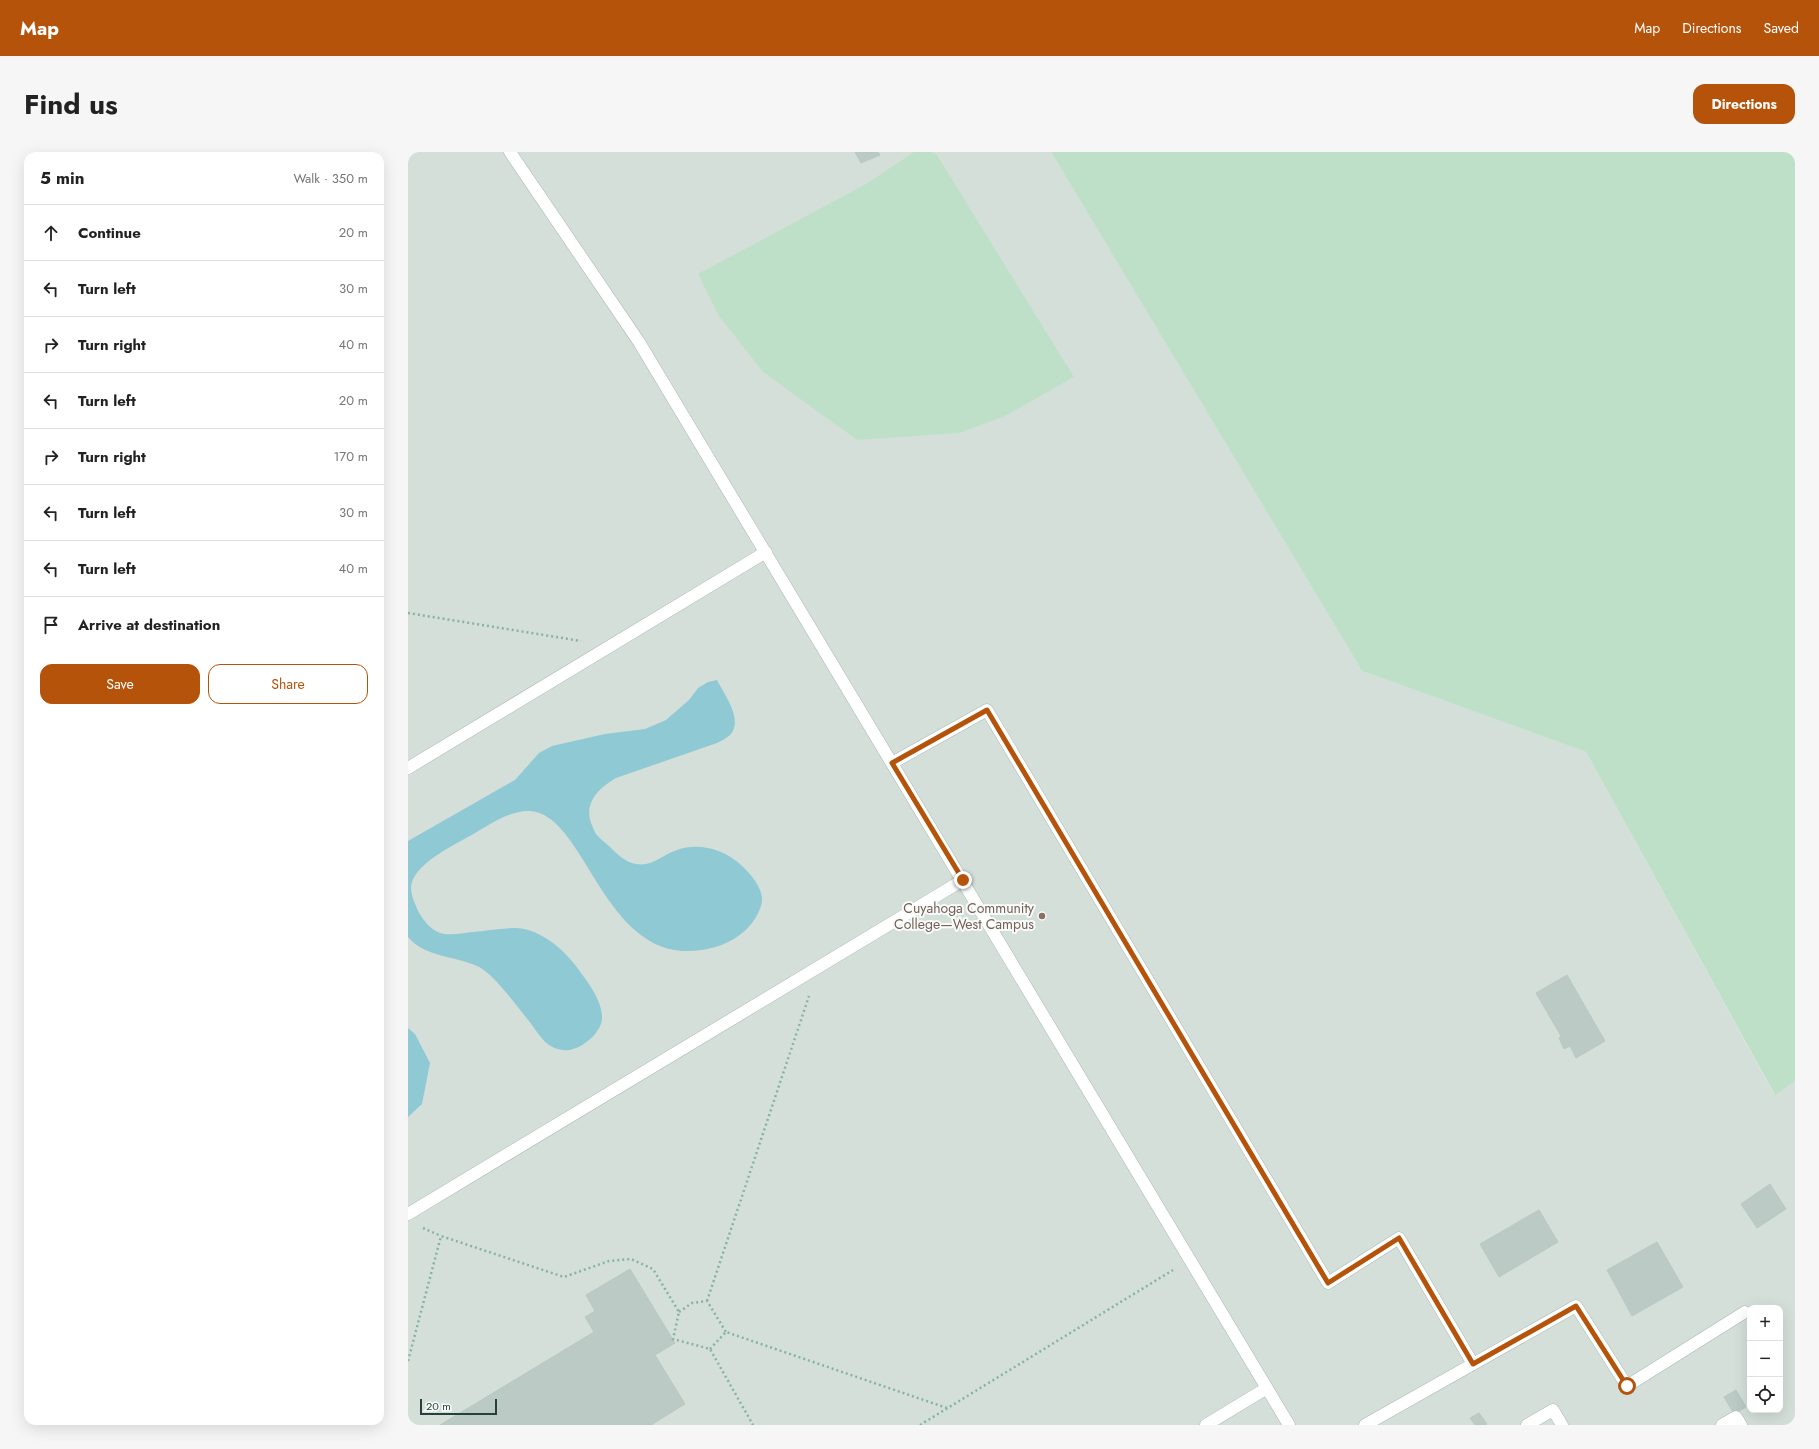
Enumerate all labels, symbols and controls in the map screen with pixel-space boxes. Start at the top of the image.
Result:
text: Map [20,15,59,42]
text: Map [1634,18,1660,38]
text: Directions [1682,18,1742,38]
text: Saved [1764,18,1799,38]
text: Find us [24,84,118,125]
button: Directions [1693,84,1795,124]
text: 5 min [40,166,84,190]
text: Walk · 350 m [293,169,368,188]
icon: ahead [40,222,62,244]
text: Continue [78,222,141,244]
text: 20 m [339,223,368,242]
icon: left [40,278,62,300]
text: Turn left [78,278,136,300]
text: 30 m [339,279,368,298]
icon: right [40,334,62,356]
text: Turn right [78,334,146,356]
text: 40 m [339,335,368,354]
icon: left [40,390,62,412]
text: Turn left [78,390,136,412]
text: 20 m [339,391,368,410]
icon: right [40,446,62,468]
text: Turn right [78,446,146,468]
text: 170 m [333,447,368,466]
icon: left [40,502,62,524]
text: Turn left [78,502,136,524]
text: 30 m [339,503,368,522]
icon: left [40,558,62,580]
text: Turn left [78,558,136,580]
text: 40 m [339,559,368,578]
icon: arrive [40,614,62,636]
text: Arrive at destination [78,614,220,636]
button: Save [40,664,200,704]
button: Share [208,664,368,704]
route end [954,871,972,889]
place label: Cuyahoga Community College—West Campus [894,898,1035,934]
marker: Cuyahoga Community College—West Campus [1037,911,1047,921]
map controls [1747,1305,1783,1413]
button: + [1747,1305,1783,1341]
button: − [1747,1341,1783,1377]
route start [1618,1377,1636,1395]
button: locate [1747,1377,1783,1413]
scale bar [420,1397,497,1416]
text: 20 m [426,1398,451,1414]

